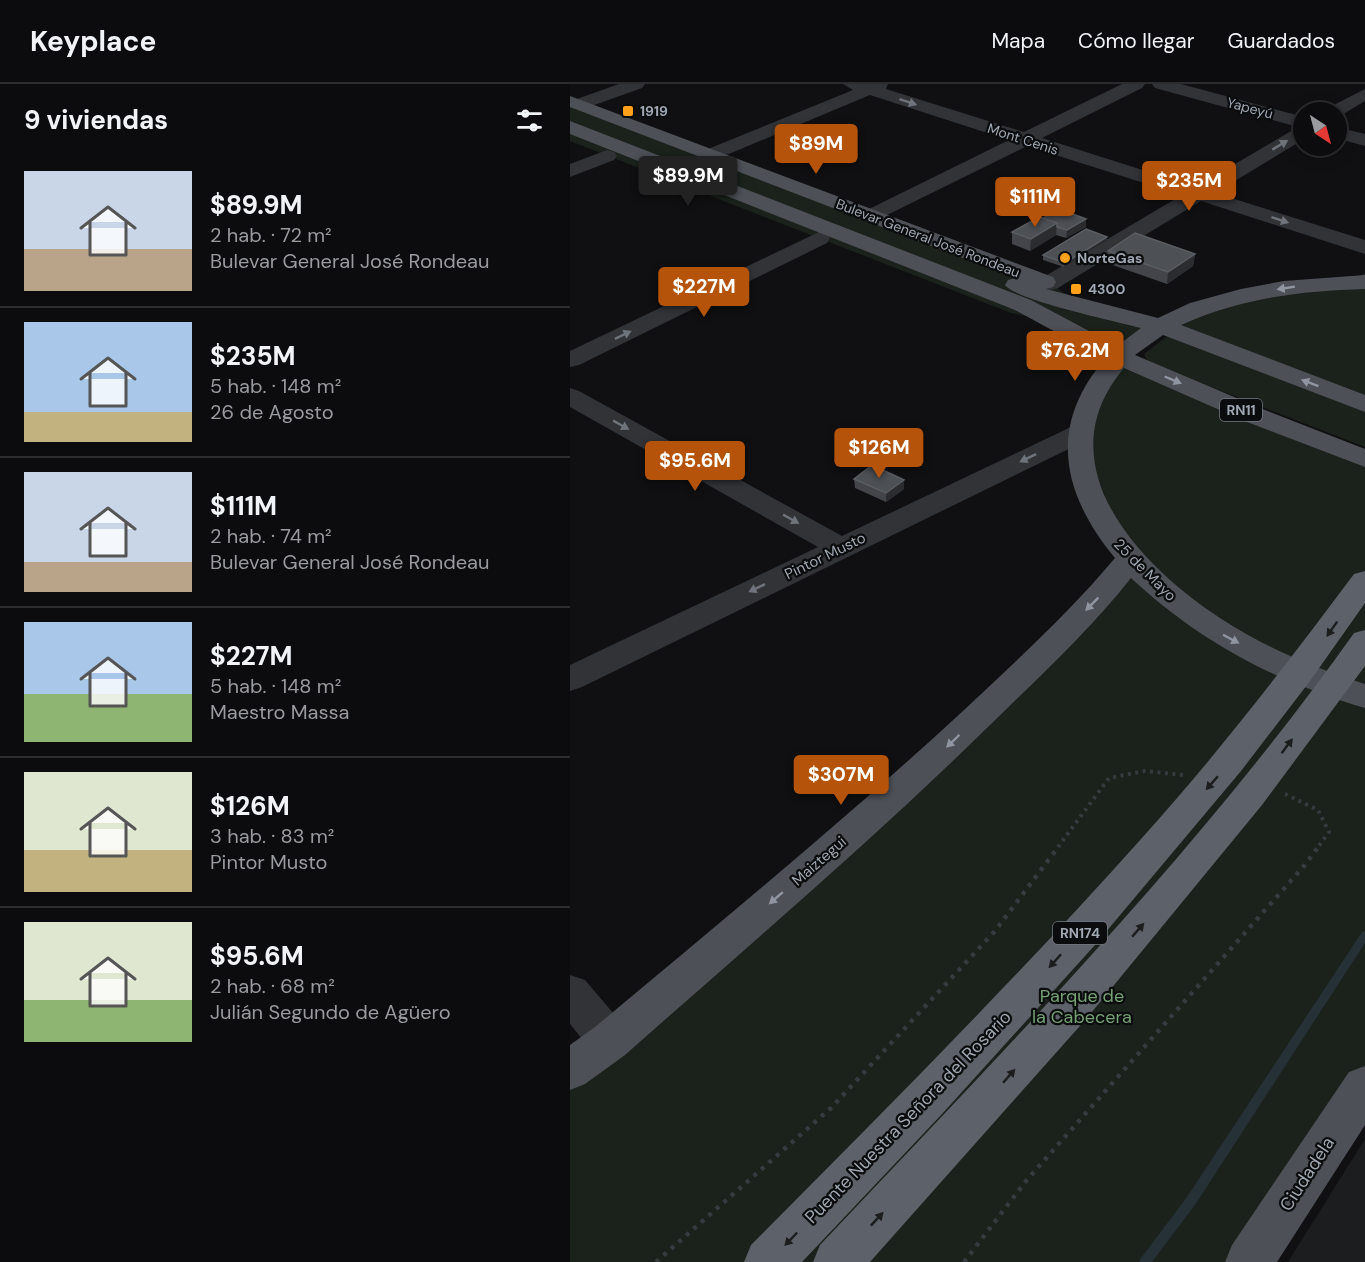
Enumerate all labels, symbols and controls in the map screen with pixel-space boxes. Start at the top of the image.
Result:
text: Keyplace [30,23,156,60]
text: Mapa [991,27,1045,55]
text: Cómo llegar [1078,27,1195,55]
text: Guardados [1228,27,1335,55]
street label: Yapeyú [1225,93,1275,123]
one-way arrow [899,98,917,107]
place label: 1919 [640,102,668,120]
north arrow [1293,102,1347,156]
map controls [1293,102,1347,156]
text: 9 viviendas [24,103,168,137]
icon: filters [513,104,546,137]
marker: 1919 [621,104,635,118]
street label: Mont Cenis [985,119,1061,159]
pin: $89M [780,124,852,175]
text: $89M [789,130,843,156]
one-way arrow [1272,140,1289,150]
pin: $89.9M [639,156,737,207]
pin: $235M [1147,161,1231,212]
text: $89.9M [652,162,724,188]
text: $235M [1156,167,1222,193]
pin: $111M [993,177,1077,228]
text: $111M [1009,183,1061,209]
text: $89.9M [210,188,303,222]
icon: home [72,195,144,267]
street label: Bulevar General José Rondeau [833,195,1023,281]
one-way arrow [1271,216,1289,226]
text: 2 hab. · 72 m² [210,222,332,248]
text: Bulevar General José Rondeau [210,248,489,274]
place label: NorteGas [1077,249,1142,267]
marker: NorteGas [1058,251,1072,265]
pin: $227M [662,267,746,318]
text: $227M [672,273,736,299]
place label: 4300 [1088,280,1125,298]
marker: 4300 [1069,282,1083,296]
one-way arrow [1276,283,1295,292]
one-way arrow [614,330,631,339]
pin: $76.2M [1026,331,1124,382]
text: $76.2M [1041,337,1109,363]
text: $235M [210,339,296,373]
icon: home [72,346,144,418]
text: 5 hab. · 148 m² [210,373,341,399]
one-way arrow [1164,376,1182,385]
one-way arrow [1301,378,1319,388]
text: 26 de Agosto [210,399,334,425]
road number: RN11 [1220,399,1262,421]
one-way arrow [613,419,629,430]
pin: $126M [837,428,921,479]
text: $126M [848,434,910,460]
pin: $95.6M [646,441,744,492]
text: $95.6M [659,447,731,473]
one-way arrow [1019,454,1036,463]
text: $111M [210,489,277,523]
icon: home [72,496,144,568]
one-way arrow [783,514,800,524]
text: 2 hab. · 74 m² [210,523,332,549]
street label: Pintor Musto [781,528,869,584]
street label: 25 de Mayo [1109,534,1181,606]
text: Bulevar General José Rondeau [210,549,489,575]
one-way arrow [749,584,766,593]
one-way arrow [1085,596,1099,611]
one-way arrow [1326,621,1338,637]
one-way arrow [1222,634,1239,644]
text: $227M [210,639,293,673]
icon: home [72,646,144,718]
text: 5 hab. · 148 m² [210,673,341,699]
text: Maestro Massa [210,699,349,725]
one-way arrow [946,733,960,747]
one-way arrow [1281,738,1294,754]
pin: $307M [799,755,883,806]
text: $307M [808,761,874,787]
one-way arrow [1206,775,1219,790]
text: $126M [210,789,290,823]
icon: home [72,796,144,868]
text: 3 hab. · 83 m² [210,823,334,849]
street label: Maiztegui [788,832,850,890]
text: Pintor Musto [210,849,327,875]
one-way arrow [769,891,784,904]
road number: RN174 [1053,922,1107,944]
one-way arrow [1131,923,1144,938]
text: $95.6M [210,939,304,973]
icon: home [72,946,144,1018]
one-way arrow [1048,953,1062,968]
text: 2 hab. · 68 m² [210,973,335,999]
park label: Parque de la Cabecera [1032,984,1132,1029]
text: Julián Segundo de Agüero [210,999,451,1025]
street label: Puente Nuestra Señora del Rosario [799,1005,1017,1229]
one-way arrow [1002,1069,1015,1084]
street label: Ciudadela [1274,1132,1340,1216]
one-way arrow [869,1212,883,1226]
one-way arrow [784,1232,798,1246]

